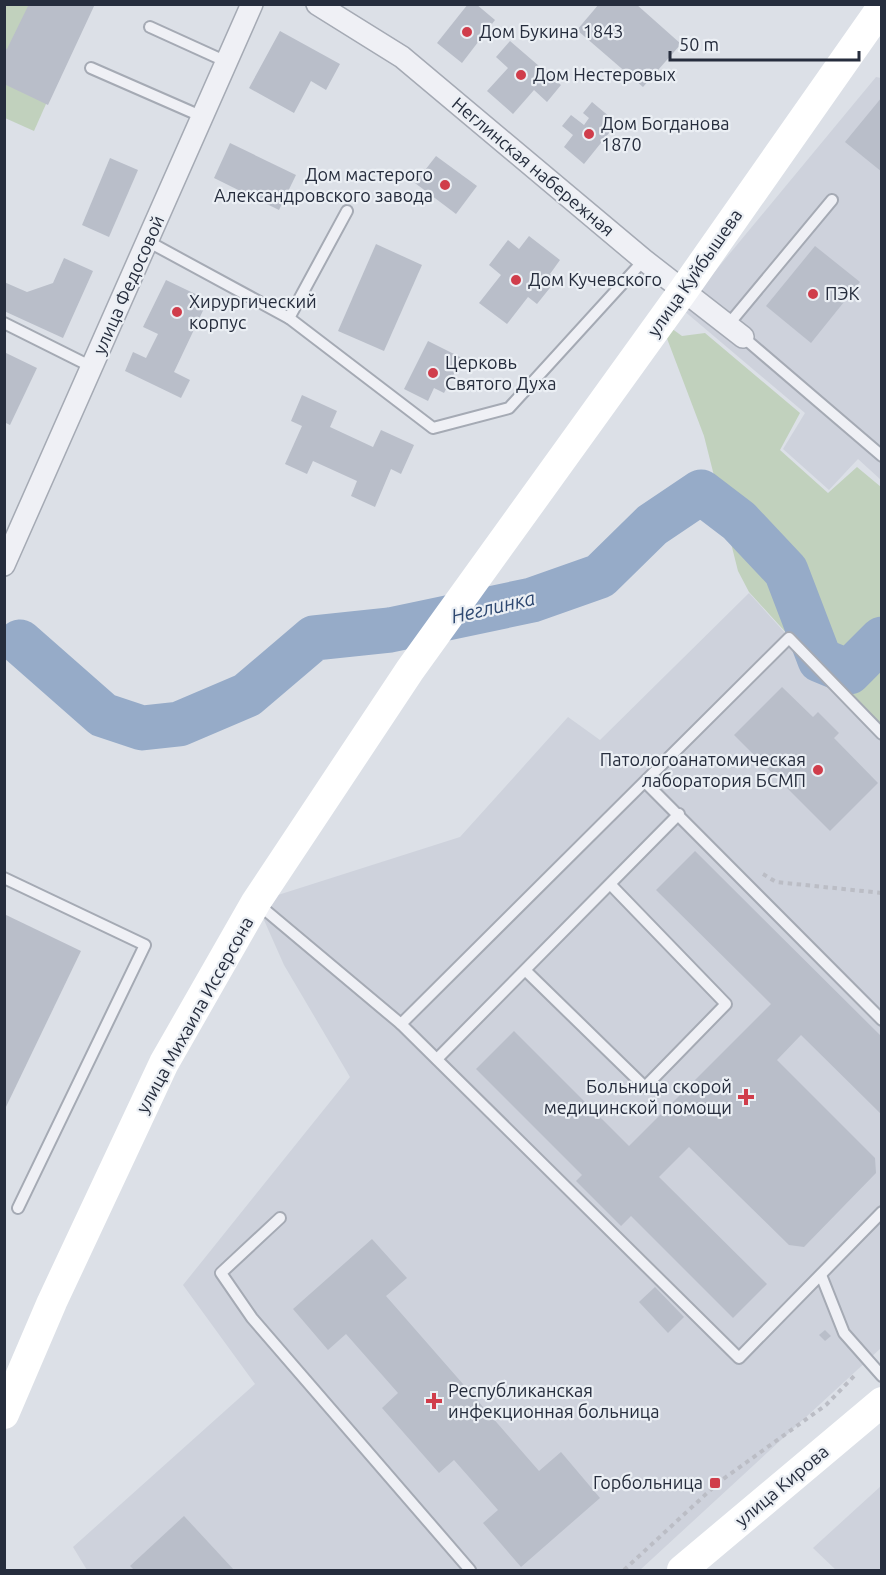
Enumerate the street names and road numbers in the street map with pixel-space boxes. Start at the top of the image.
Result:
street label: Неглинская набережная [449,93,619,240]
street label: улица Куйбышева [643,205,746,340]
street label: улица Федосовой [88,212,168,357]
street label: улица Михаила Иссерсона [132,913,257,1116]
street label: улица Кирова [731,1441,832,1530]

